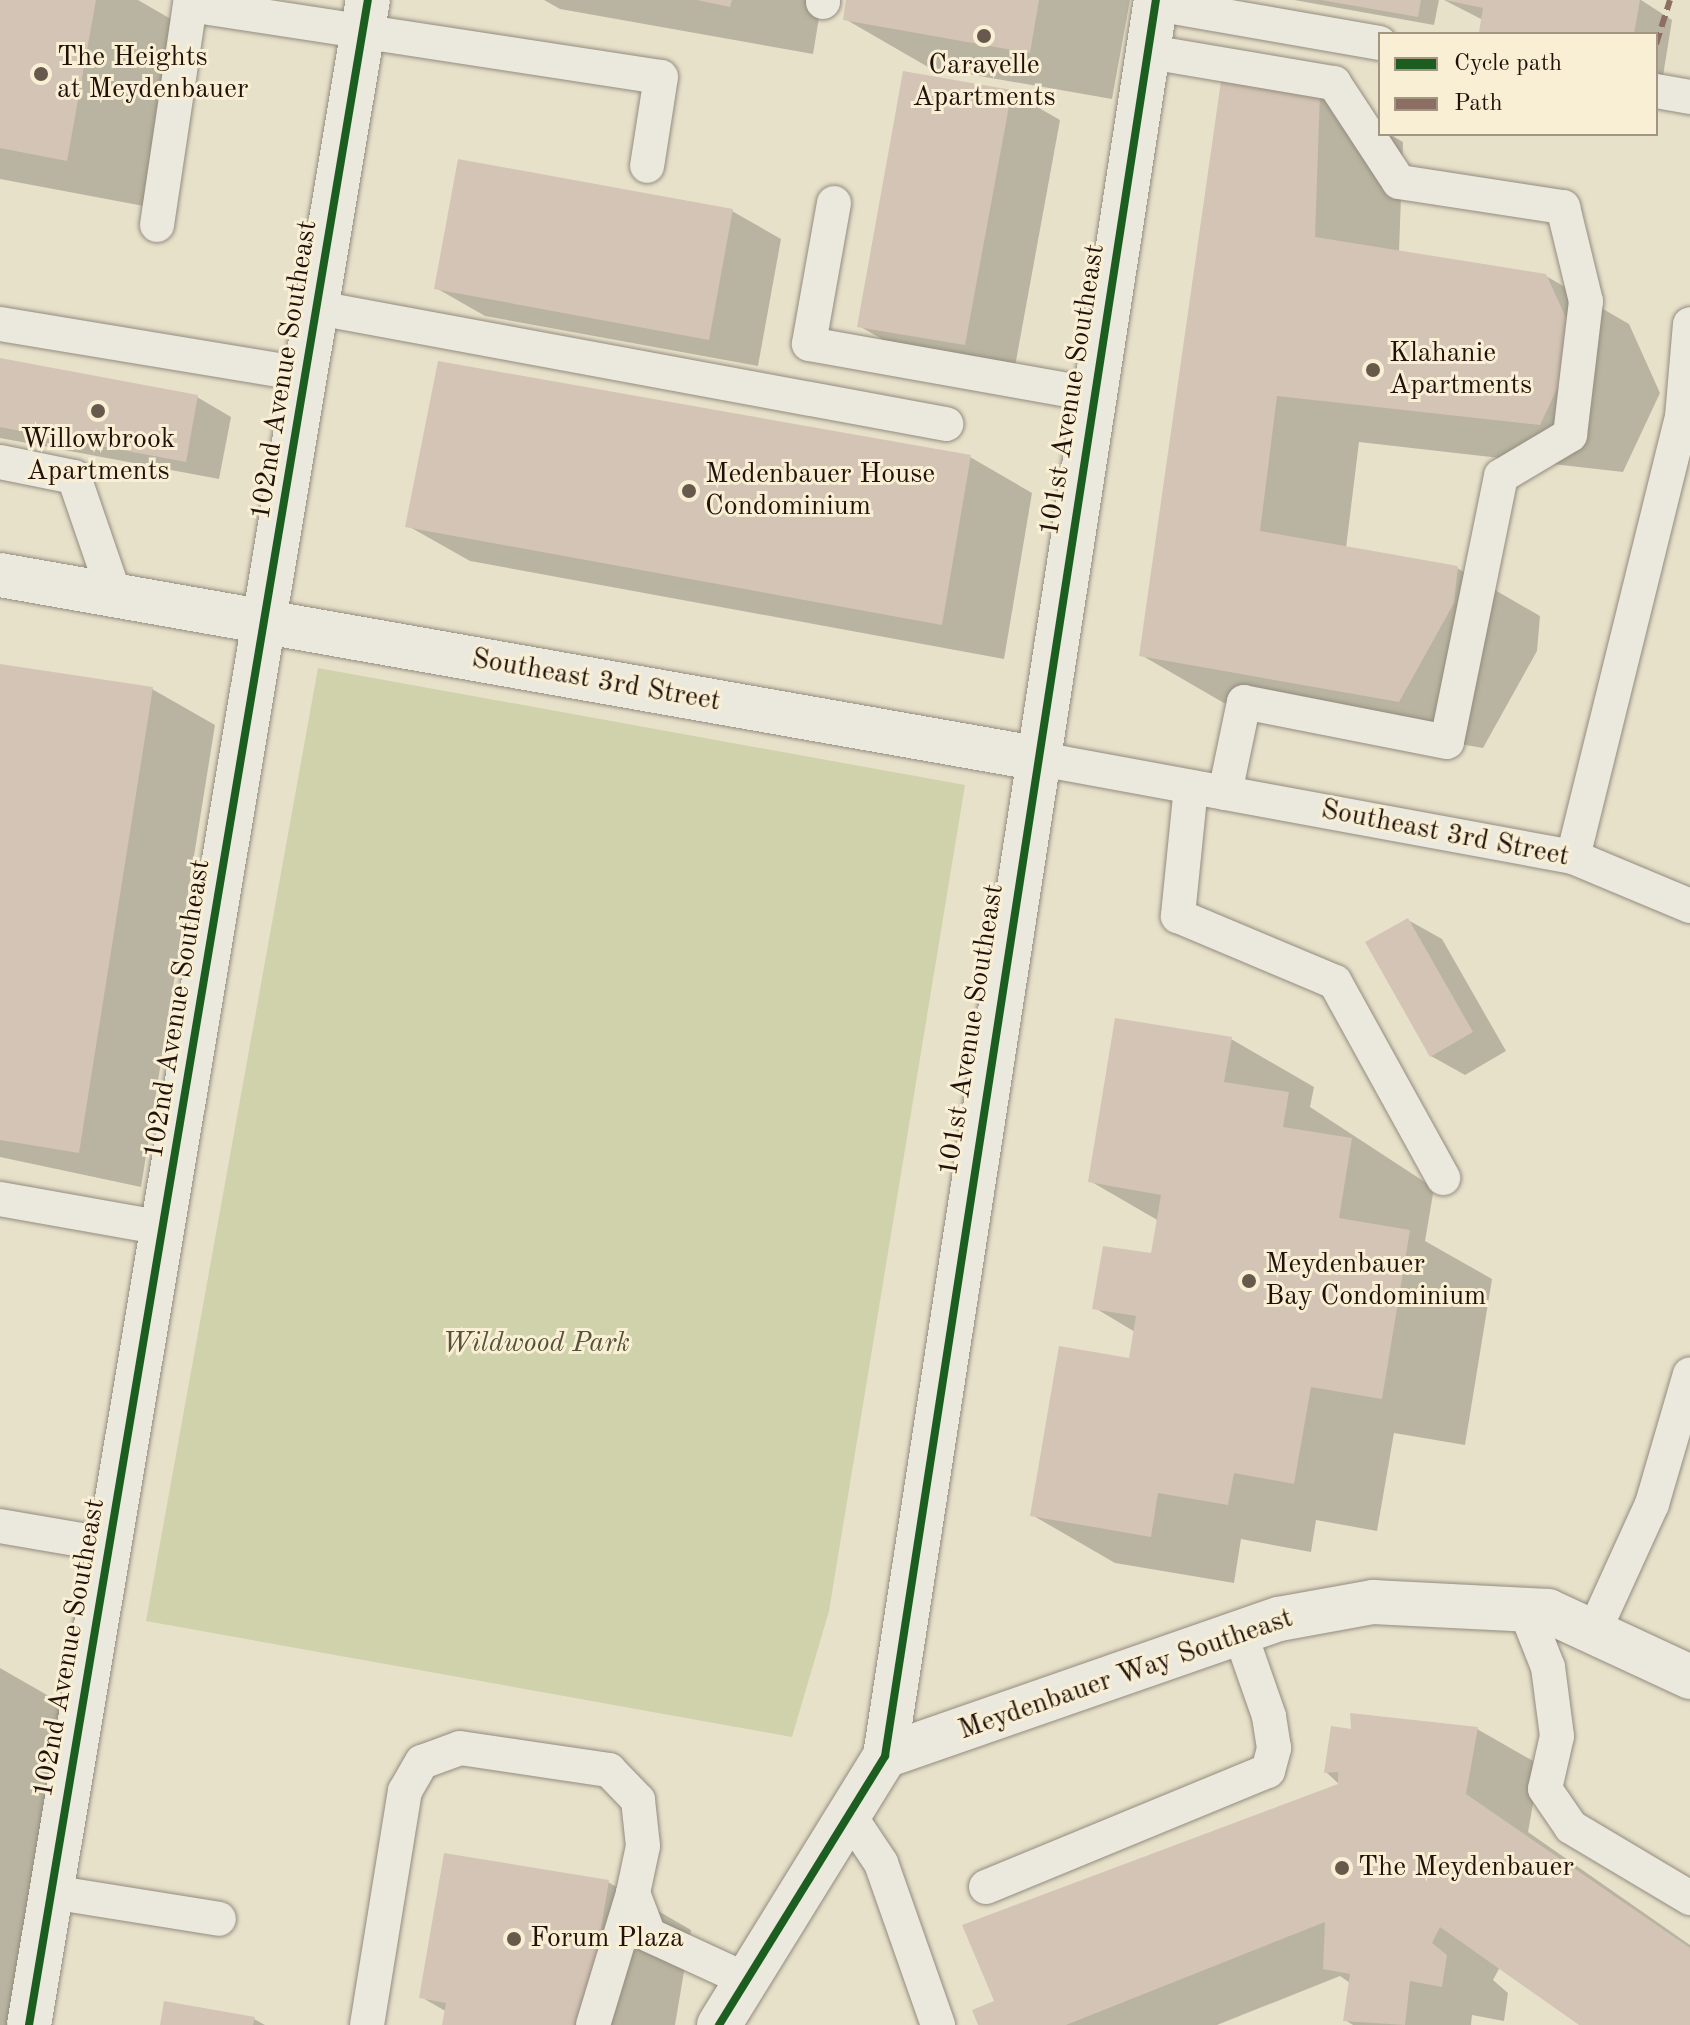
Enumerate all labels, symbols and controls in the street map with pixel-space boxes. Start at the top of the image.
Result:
marker: Caravelle Apartments [975,27,993,45]
legend [1378,32,1658,136]
place label: The Heights at Meydenbauer [57,41,248,107]
place label: Caravelle Apartments [912,49,1056,115]
text: Cycle path [1454,52,1562,76]
marker: The Heights at Meydenbauer [32,65,50,83]
text: Path [1454,92,1503,116]
street label: 102nd Avenue Southeast [245,218,325,522]
street label: 101st Avenue Southeast [1033,242,1113,538]
place label: Klahanie Apartments [1389,337,1532,403]
marker: Klahanie Apartments [1364,361,1382,379]
marker: Willowbrook Apartments [89,402,107,420]
place label: Willowbrook Apartments [21,423,175,489]
place label: Medenbauer House Condominium [705,458,935,524]
marker: Medenbauer House Condominium [680,482,698,500]
street label: Southeast 3rd Street [469,643,723,719]
street label: Southeast 3rd Street [1318,793,1572,875]
street label: 102nd Avenue Southeast [138,857,218,1161]
street label: 101st Avenue Southeast [932,882,1012,1178]
place label: Meydenbauer Bay Condominium [1265,1248,1486,1314]
marker: Meydenbauer Bay Condominium [1240,1272,1258,1290]
park label: Wildwood Park [442,1327,630,1361]
street label: 102nd Avenue Southeast [27,1496,113,1800]
street label: Meydenbauer Way Southeast [954,1602,1298,1748]
place label: The Meydenbauer [1358,1851,1574,1885]
marker: The Meydenbauer [1333,1859,1351,1877]
place label: Forum Plaza [530,1922,684,1956]
marker: Forum Plaza [505,1930,523,1948]

